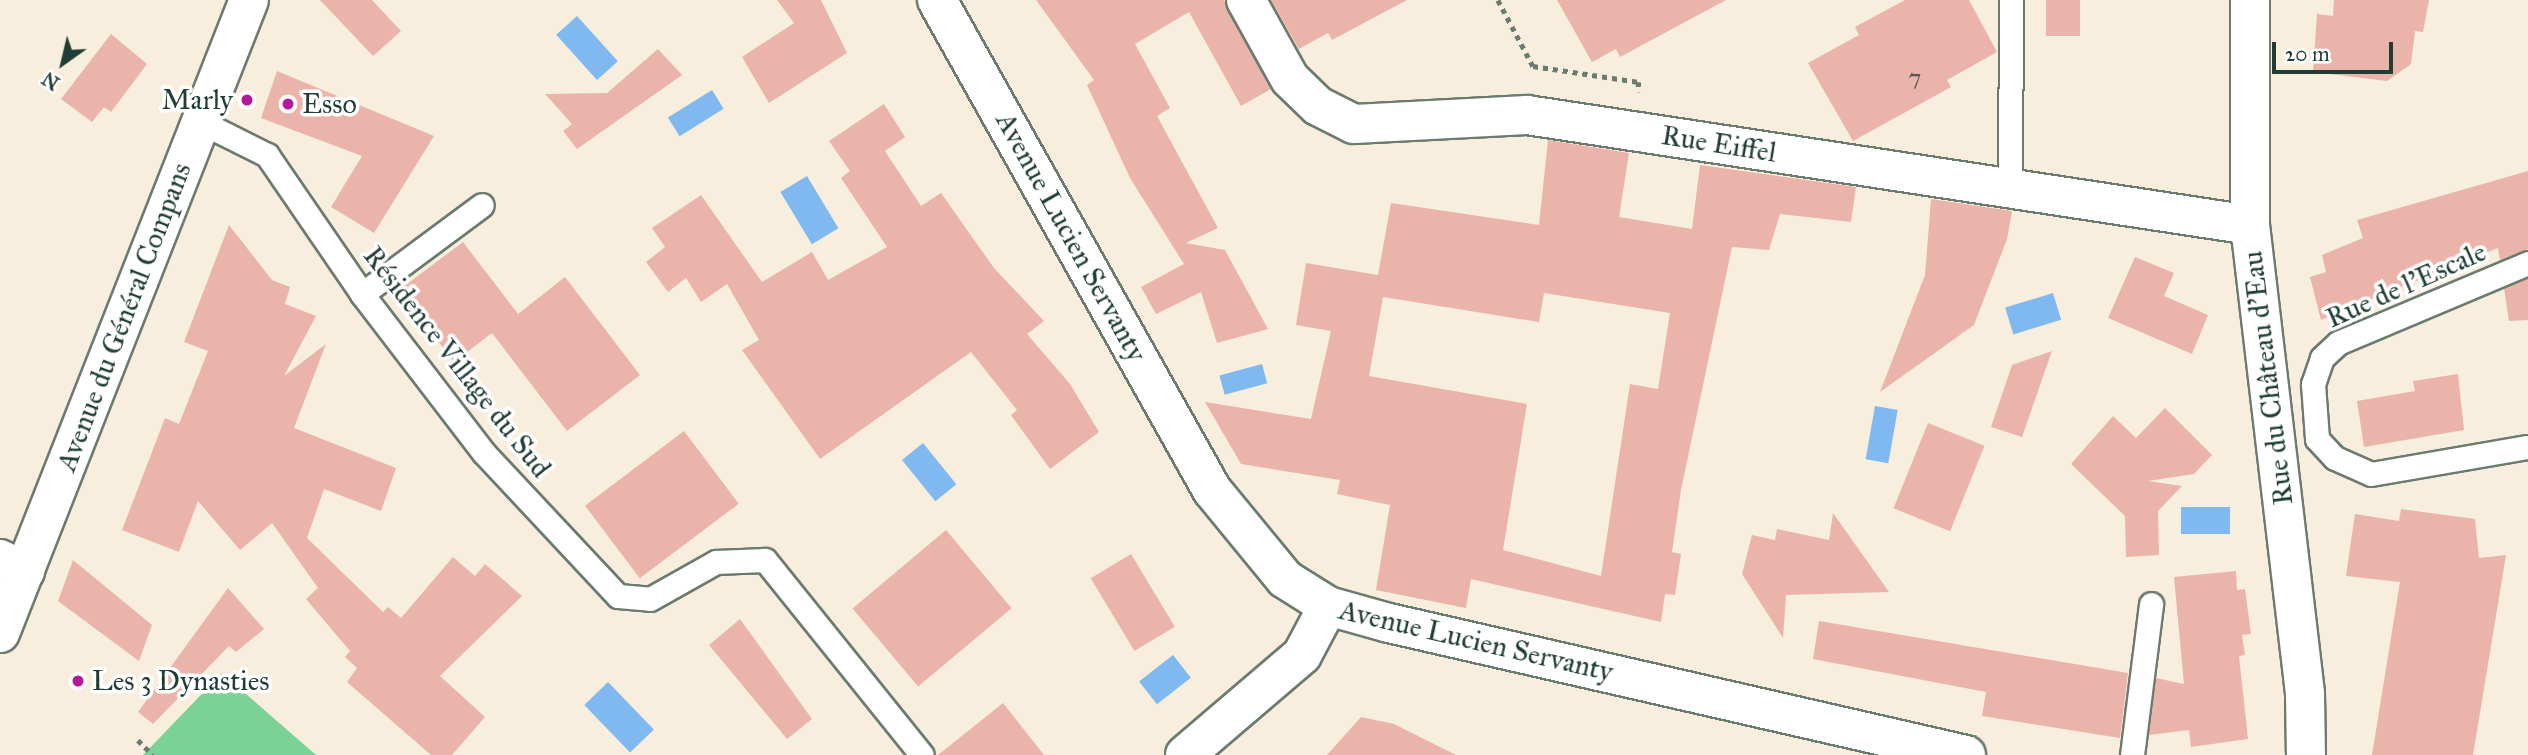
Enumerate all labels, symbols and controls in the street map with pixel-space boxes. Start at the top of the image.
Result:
north arrow [28,28,98,98]
scale bar [2276,28,2397,72]
text: 20 m [2285,41,2330,67]
house number: 7 [1909,64,1921,92]
text: N [38,67,64,95]
place label: Marly [162,83,233,117]
place label: Esso [302,87,357,121]
marker: Marly [239,92,255,108]
marker: Esso [280,96,296,112]
street label: Avenue Lucien Servanty [988,106,1154,368]
street label: Rue Eiffel [1659,118,1779,170]
street label: Avenue du Général Compans [50,158,198,476]
street label: Rue de l'Escale [2321,235,2491,335]
street label: Résidence Village du Sud [356,240,558,484]
street label: Rue du Château d'Eau [2236,249,2300,507]
street label: Avenue Lucien Servanty [1336,593,1616,689]
place label: Les 3 Dynasties [92,664,270,698]
marker: Les 3 Dynasties [70,673,86,689]

